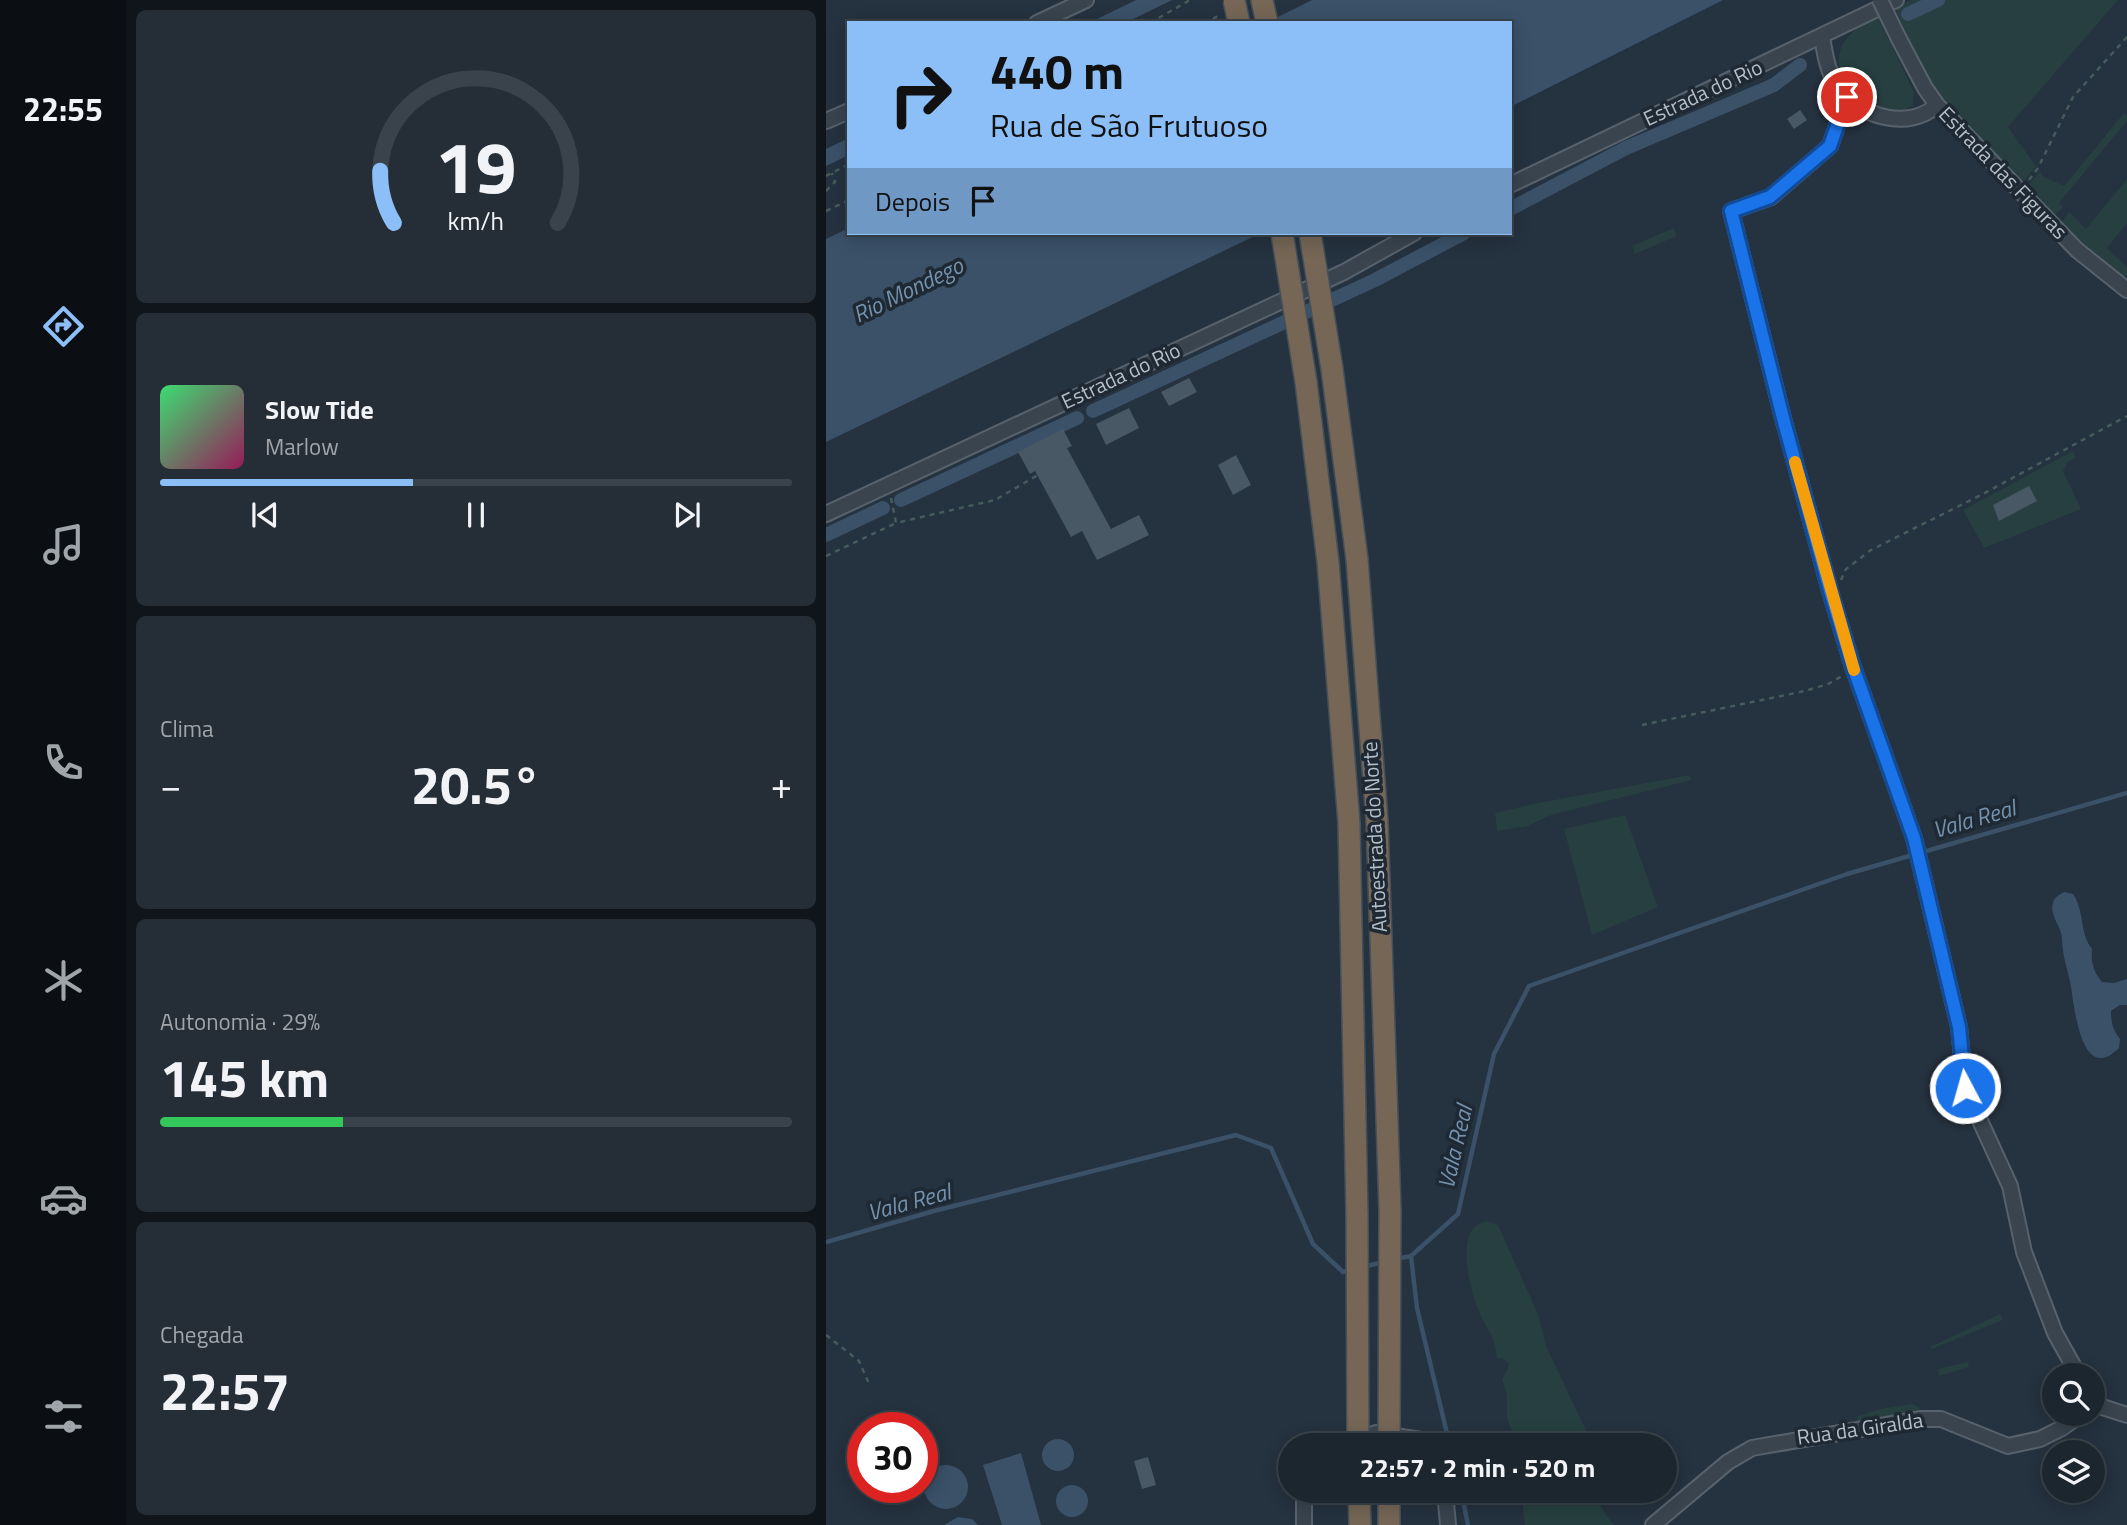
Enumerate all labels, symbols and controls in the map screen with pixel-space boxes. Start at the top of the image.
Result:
text: 440 m [990,33,1124,108]
icon: right [875,49,966,140]
street label: Estrada do Rio [1638,50,1767,134]
pin [1817,67,1877,127]
icon: arrive [1828,78,1866,116]
text: 22:55 [23,85,103,133]
street label: Estrada das Figuras [1932,99,2076,246]
text: Rua de São Frutuoso [990,101,1268,149]
text: 19 [435,111,517,221]
text: Depois [875,182,950,221]
icon: arrive [964,182,1002,220]
text: km/h [448,201,504,239]
water label: Rio Mondego [847,247,970,331]
icon: directions [39,302,88,351]
street label: Estrada do Rio [1056,333,1185,417]
text: Slow Tide [265,390,374,429]
text: Marlow [265,429,339,464]
icon: previous [246,496,284,534]
icon: pause [457,496,495,534]
icon: next [668,496,706,534]
icon: music [39,520,88,569]
text: Clima [160,711,214,746]
icon: phone [39,738,88,787]
street label: Autoestrada do Norte [1353,741,1395,933]
text: 20.5° [411,745,541,824]
text: − [160,756,181,814]
text: + [771,756,792,814]
water label: Vala Real [1928,789,2022,847]
icon: climate [39,956,88,1005]
text: Autonomia · 29% [160,1004,320,1039]
text: 145 km [160,1038,329,1117]
position arrow [1928,1051,2002,1125]
water label: Vala Real [1428,1099,1482,1192]
water label: Vala Real [863,1173,957,1229]
icon: car [39,1174,88,1223]
text: Chegada [160,1317,244,1352]
text: 22:57 [160,1351,290,1430]
map controls [2042,1363,2105,1503]
button: search [2042,1363,2105,1426]
icon: filters [39,1392,88,1441]
street label: Rua da Giralda [1795,1403,1926,1453]
speed limit sign: 30 [847,1412,938,1503]
button: layers [2042,1440,2105,1503]
text: 22:57 · 2 min · 520 m [1360,1448,1595,1487]

